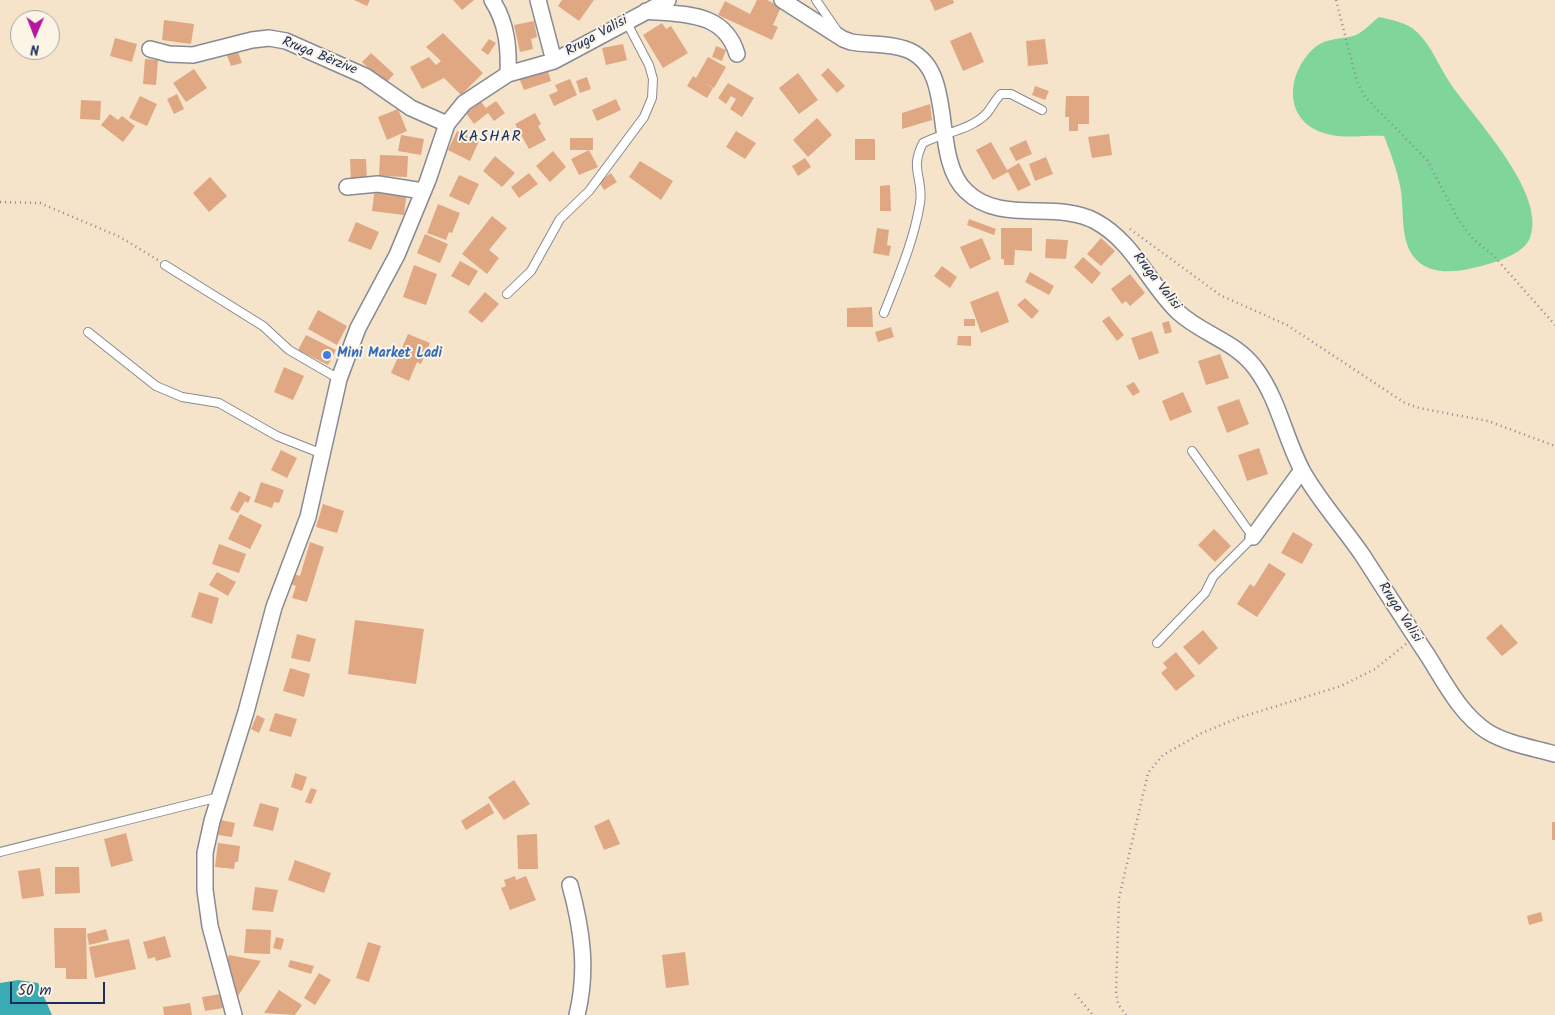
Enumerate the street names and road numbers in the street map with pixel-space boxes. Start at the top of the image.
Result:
street label: Rruga Valisi [563,13,631,61]
street label: Rruga Bërzive [279,34,359,80]
street label: Rruga Valisi [1128,250,1184,314]
street label: Rruga Valisi [1373,580,1425,646]

